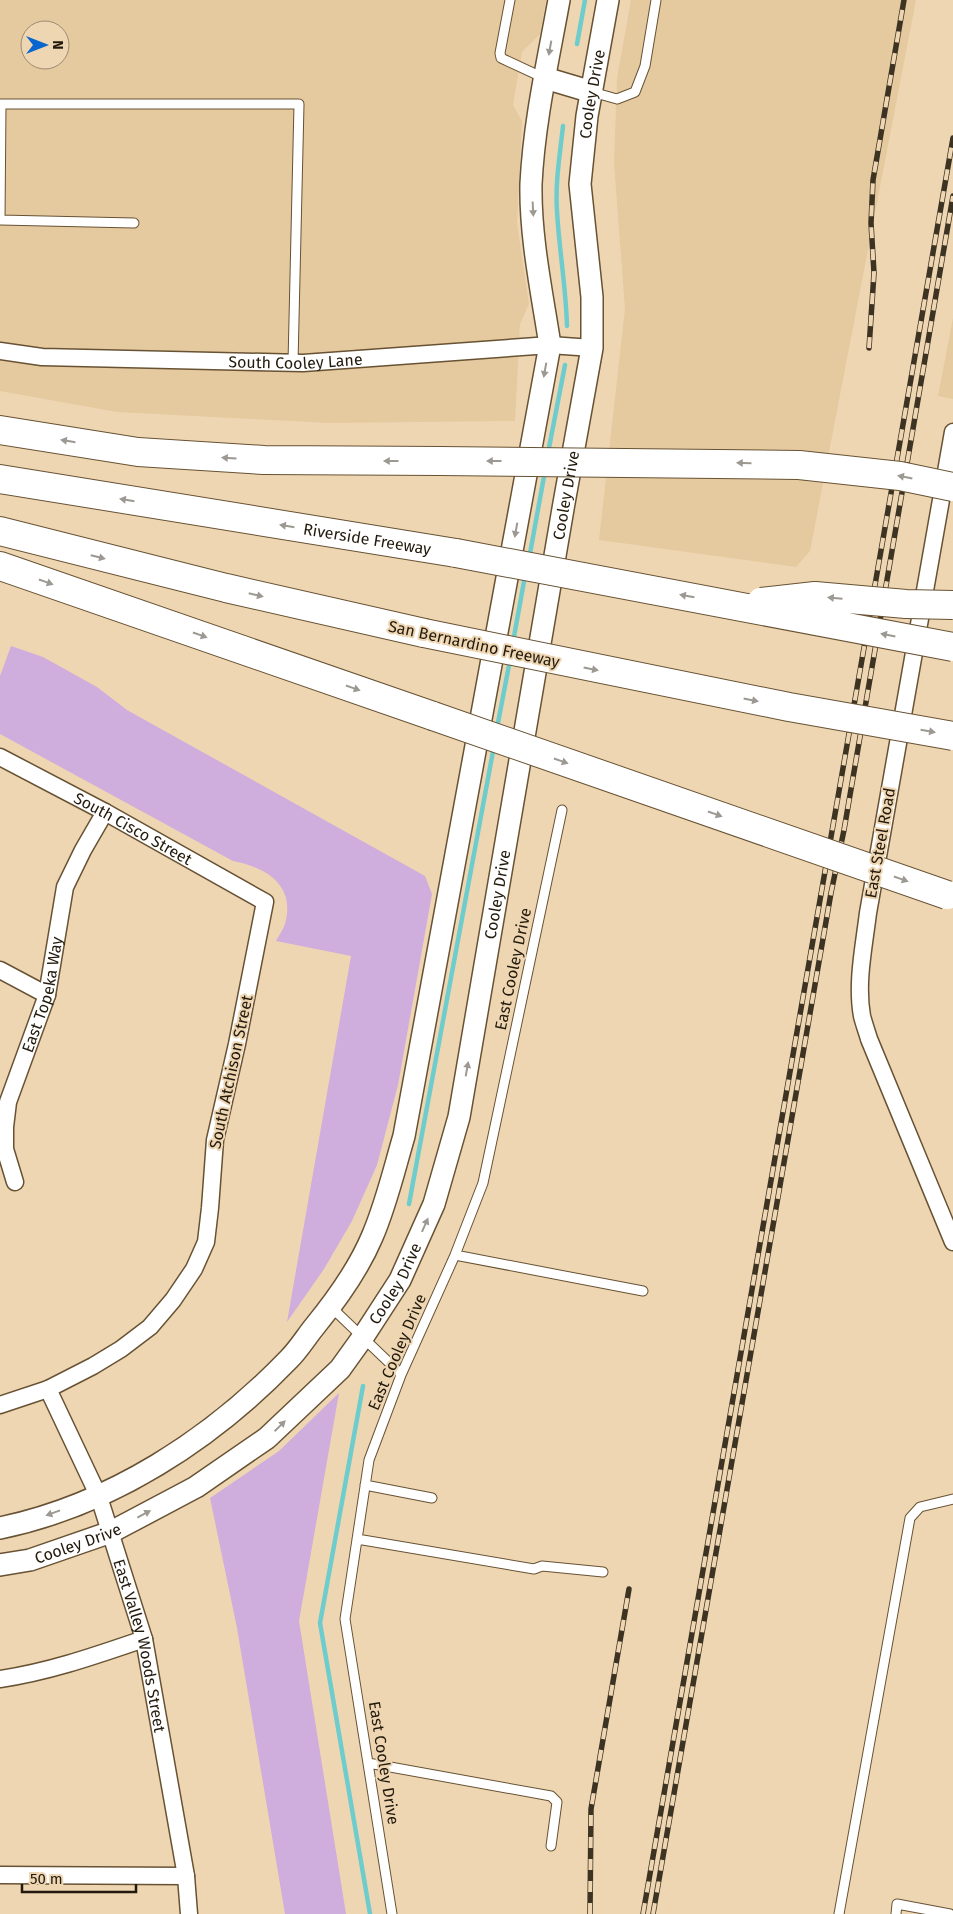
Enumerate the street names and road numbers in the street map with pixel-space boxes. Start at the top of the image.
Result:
street label: Cooley Drive [575,48,608,140]
street label: South Cooley Lane [228,349,363,373]
street label: Cooley Drive [548,449,583,541]
street label: Riverside Freeway [302,519,433,558]
street label: San Bernardino Freeway [387,617,561,671]
street label: East Steel Road [861,786,899,900]
street label: South Cisco Street [71,788,196,869]
street label: Cooley Drive [480,848,514,940]
street label: East Cooley Drive [491,906,535,1032]
street label: East Topeka Way [17,935,66,1055]
street label: South Atchison Street [205,993,257,1151]
street label: Cooley Drive [365,1240,425,1328]
street label: East Cooley Drive [364,1291,430,1413]
street label: Cooley Drive [32,1519,124,1567]
street label: East Valley Woods Street [110,1557,170,1734]
street label: East Cooley Drive [365,1700,403,1826]

